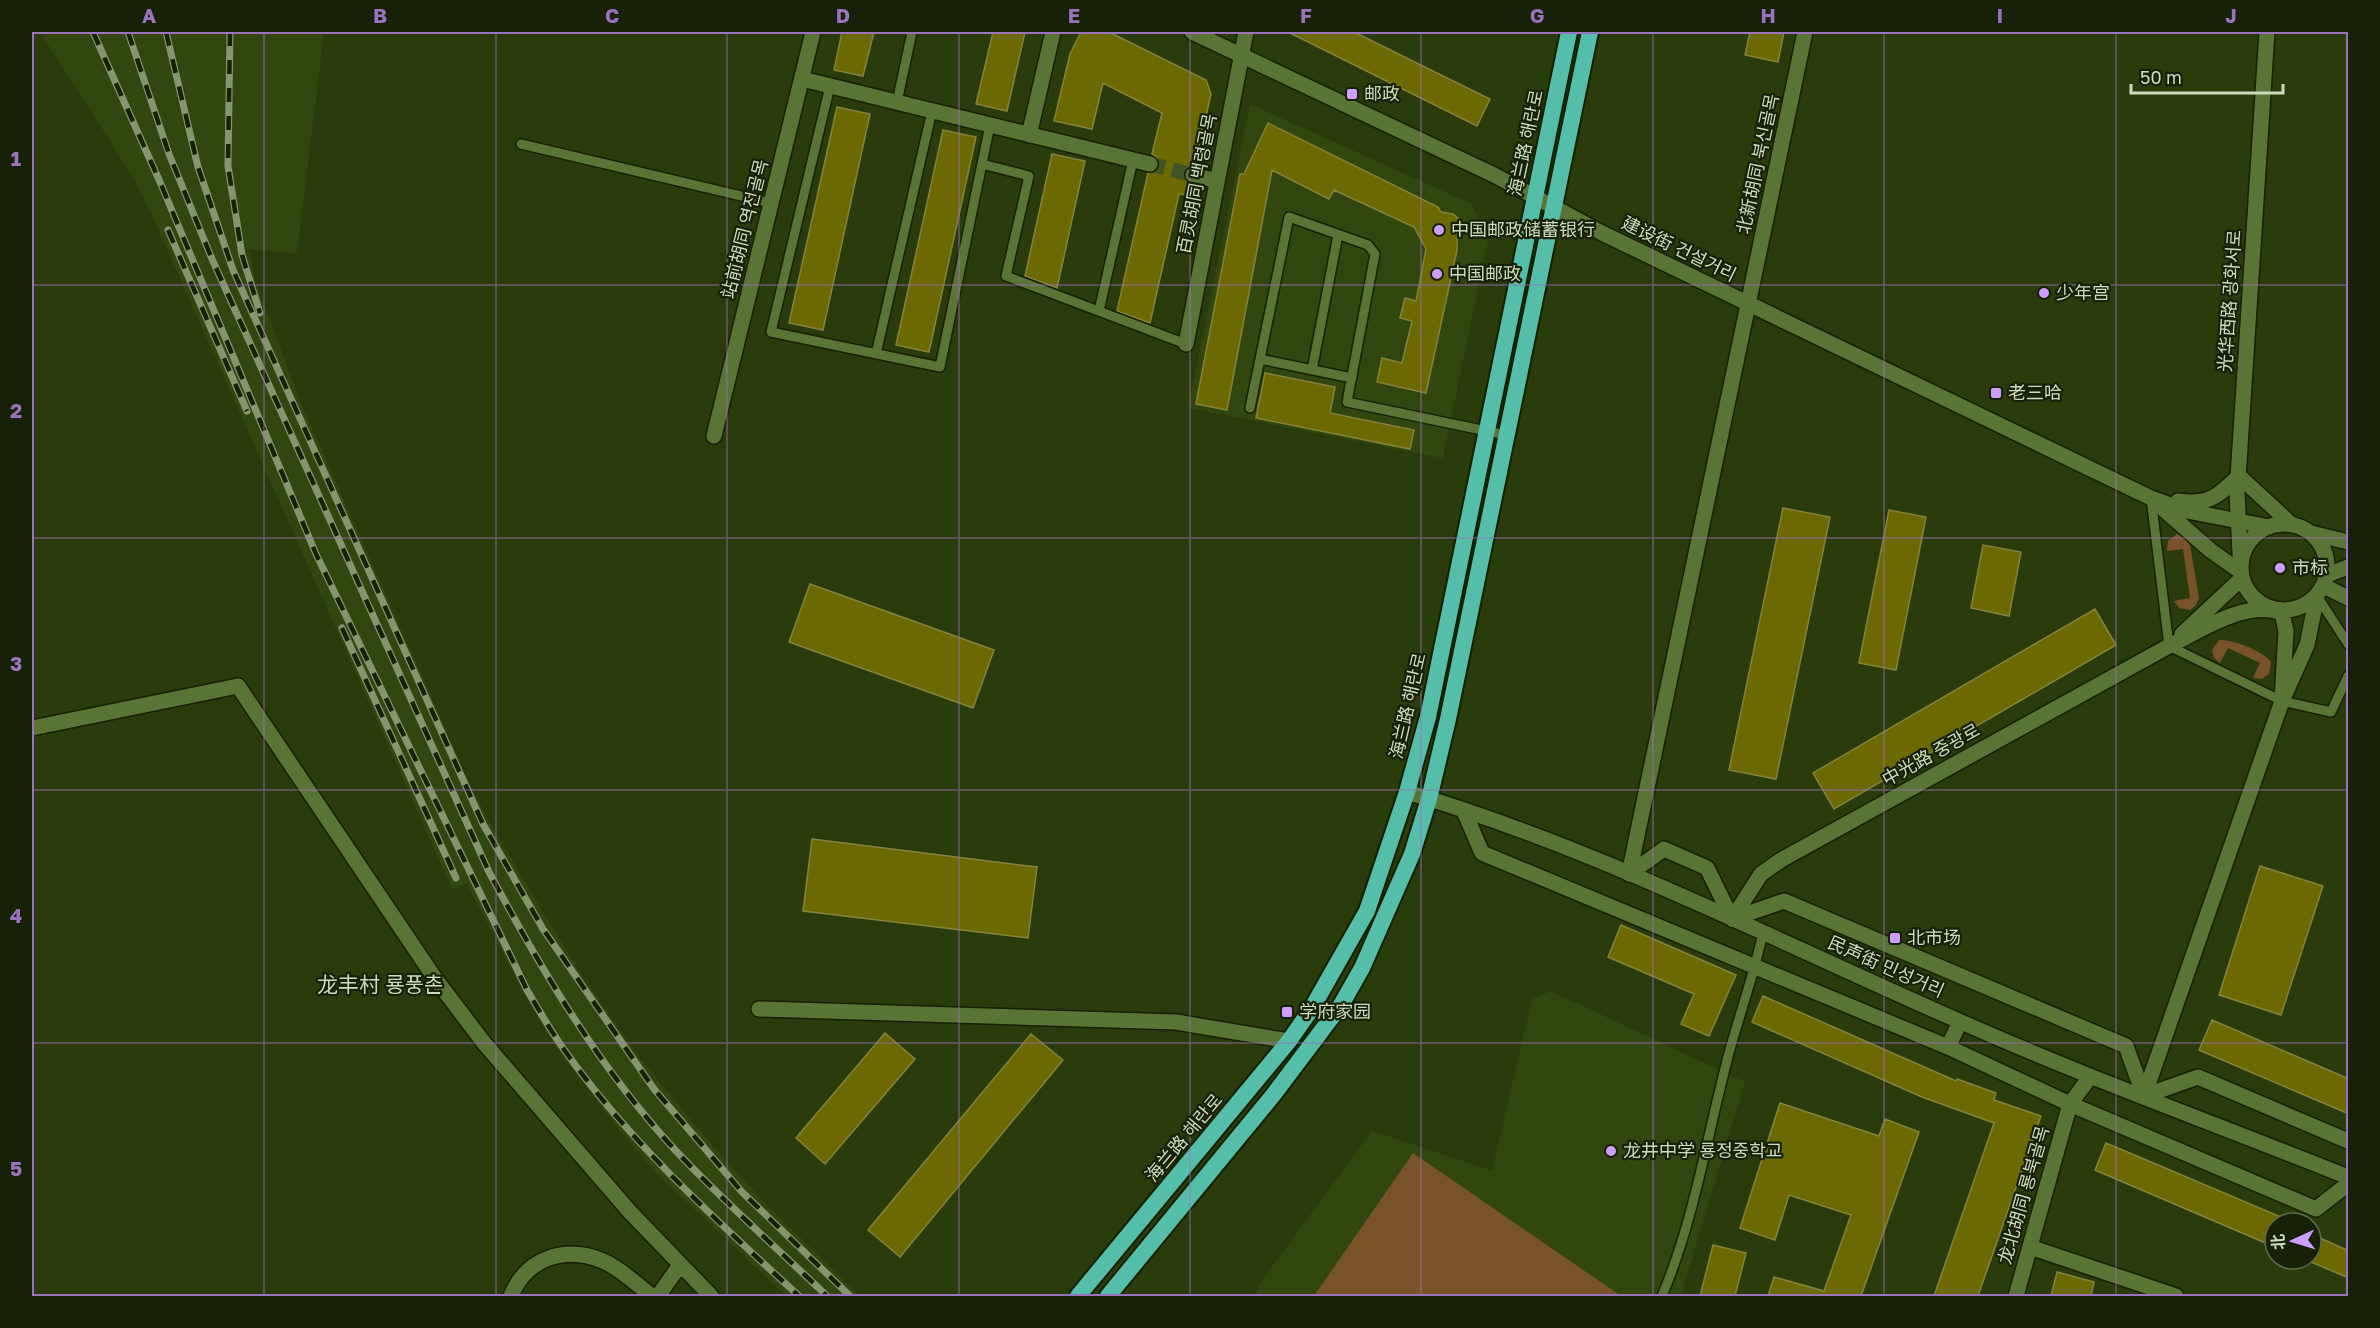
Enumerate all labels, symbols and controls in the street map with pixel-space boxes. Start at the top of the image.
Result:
text: A [142,3,156,27]
text: B [373,3,387,27]
text: C [605,3,619,27]
text: D [836,3,850,27]
text: E [1068,3,1080,27]
text: F [1300,3,1312,27]
text: G [1530,3,1544,27]
text: H [1760,3,1776,27]
text: I [1997,3,2003,27]
text: J [2225,3,2237,27]
scale bar [2131,57,2282,95]
text: 50 m [2140,66,2182,88]
place label: 邮政 [1364,82,1400,104]
marker: 邮政 [1345,87,1359,101]
street label: 海兰路 해란로 [1503,88,1547,198]
street label: 北新胡同 북신골목 [1731,92,1783,236]
street label: 百灵胡同 백령골목 [1172,112,1220,256]
text: 1 [11,146,21,170]
street label: 站前胡同 역전골목 [716,157,772,301]
street label: 建设街 건설거리 [1619,211,1740,285]
place label: 中国邮政储蓄银行 [1451,218,1595,240]
marker: 中国邮政储蓄银行 [1432,223,1446,237]
street label: 光华西路 광화서로 [2213,229,2245,373]
place label: 中国邮政 [1449,262,1521,284]
marker: 中国邮政 [1430,267,1444,281]
place label: 少年宫 [2056,281,2110,303]
marker: 少年宫 [2037,286,2051,300]
place label: 老三哈 [2008,381,2062,403]
marker: 老三哈 [1989,386,2003,400]
text: 2 [10,398,22,422]
place label: 市标 [2292,556,2328,578]
marker: 市标 [2273,561,2287,575]
text: 3 [10,651,22,675]
street label: 海兰路 해란로 [1384,651,1430,761]
street label: 中光路 중광로 [1878,718,1983,790]
text: 4 [10,903,22,927]
place label: 北市场 [1907,926,1961,948]
street label: 民声街 민성거리 [1825,931,1948,1002]
marker: 北市场 [1888,931,1902,945]
district label: 龙丰村 룡풍촌 [317,971,443,997]
place label: 学府家园 [1299,1000,1371,1022]
marker: 学府家园 [1280,1005,1294,1019]
street label: 海兰路 해란로 [1140,1089,1226,1186]
street label: 龙北胡同 룡북골목 [1993,1123,2053,1266]
place label: 龙井中学 룡정중학교 [1623,1139,1782,1161]
marker: 龙井中学 룡정중학교 [1604,1144,1618,1158]
text: 5 [10,1156,22,1180]
north arrow [2263,1211,2323,1271]
text: 北 [2268,1233,2289,1251]

